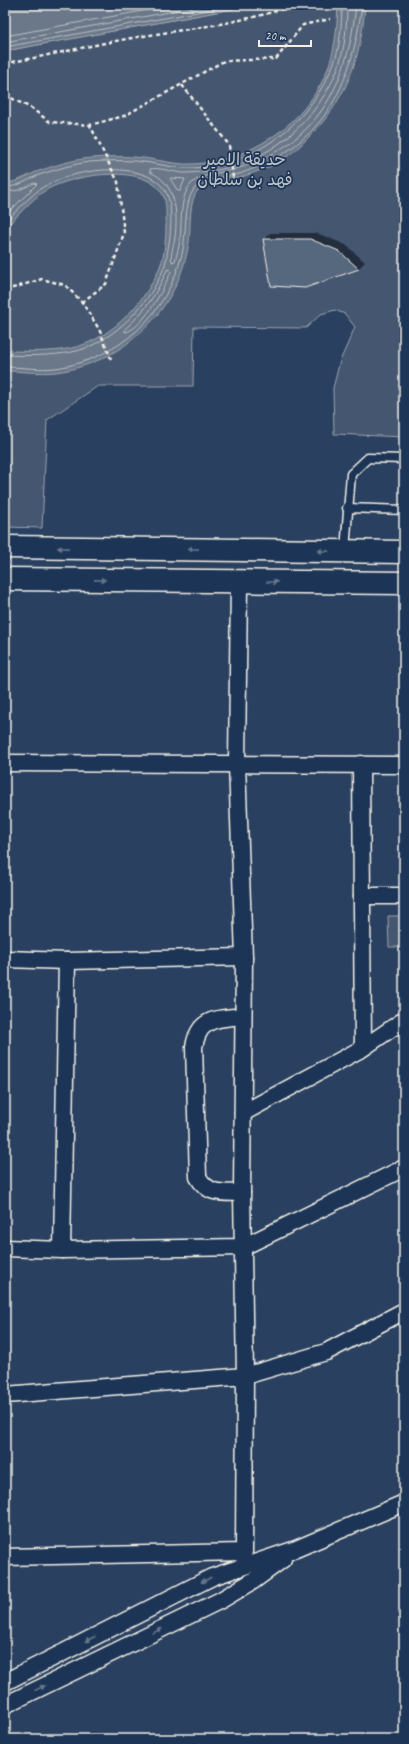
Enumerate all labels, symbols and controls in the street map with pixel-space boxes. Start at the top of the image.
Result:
scale bar [259,22,311,48]
text: 20 m [265,28,287,44]
park label: حديقة الامير فهد بن سلطان [197,149,293,190]
one-way arrow [56,545,69,551]
one-way arrow [186,546,199,552]
one-way arrow [316,548,329,554]
one-way arrow [94,577,107,583]
one-way arrow [266,579,279,585]
one-way arrow [200,1577,212,1584]
one-way arrow [151,1628,163,1634]
one-way arrow [85,1636,96,1643]
one-way arrow [34,1685,46,1691]

